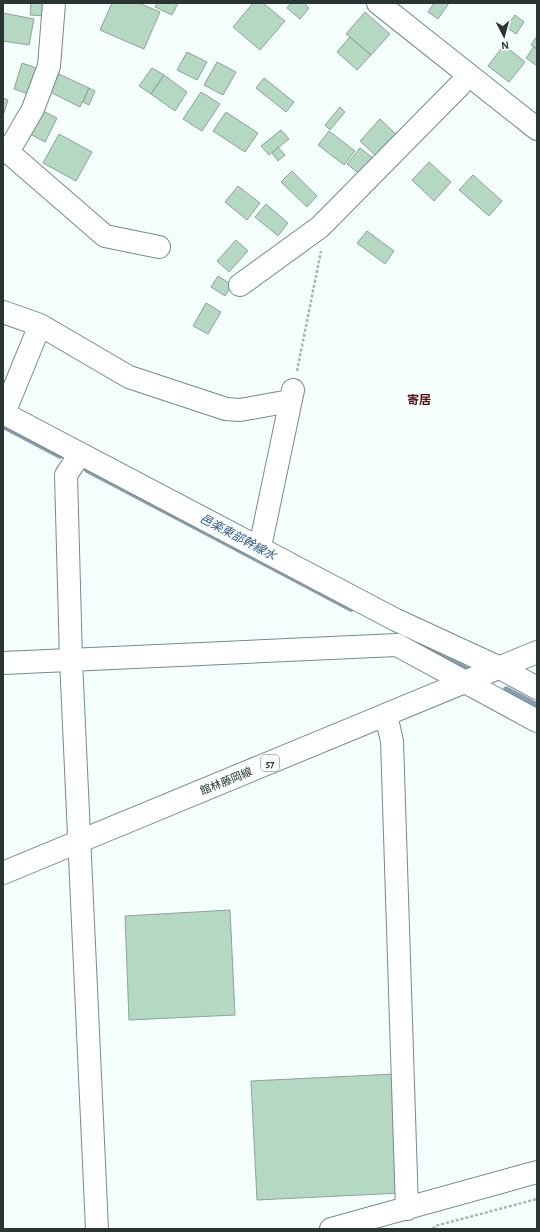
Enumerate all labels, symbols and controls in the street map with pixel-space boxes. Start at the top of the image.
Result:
north arrow [484,16,524,56]
text: N [501,40,509,51]
district label: 寄居 [407,394,431,406]
water label: 邑楽東部幹線水 [198,511,280,563]
road number: 57 [261,755,279,771]
street label: 館林藤岡線 [198,765,254,797]

